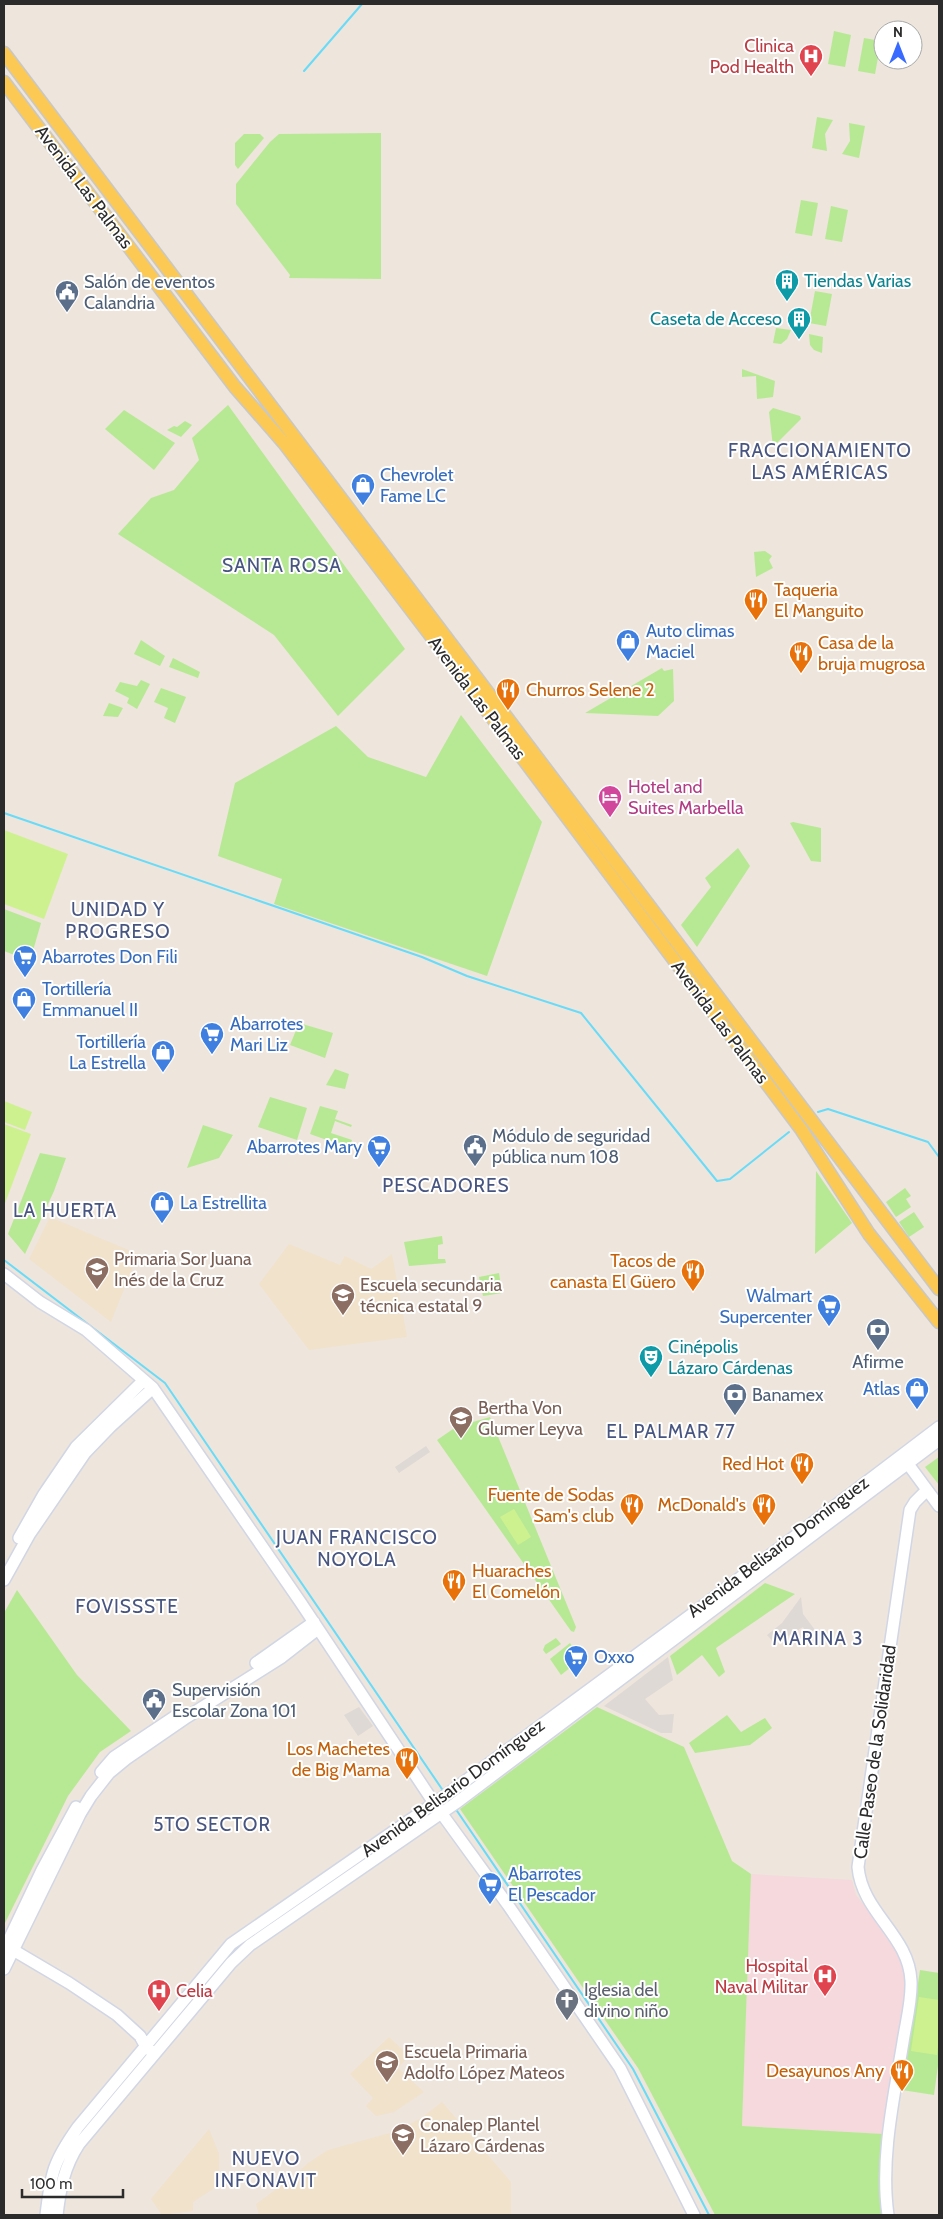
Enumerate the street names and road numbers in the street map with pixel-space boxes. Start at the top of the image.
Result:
street label: Avenida Las Palmas [30,121,138,253]
street label: Avenida Las Palmas [423,632,531,764]
street label: Avenida Las Palmas [666,956,774,1088]
street label: Avenida Belisario Domínguez [683,1471,873,1622]
street label: Calle Paseo de la Solidaridad [849,1643,901,1861]
street label: Avenida Belisario Domínguez [357,1714,549,1862]

